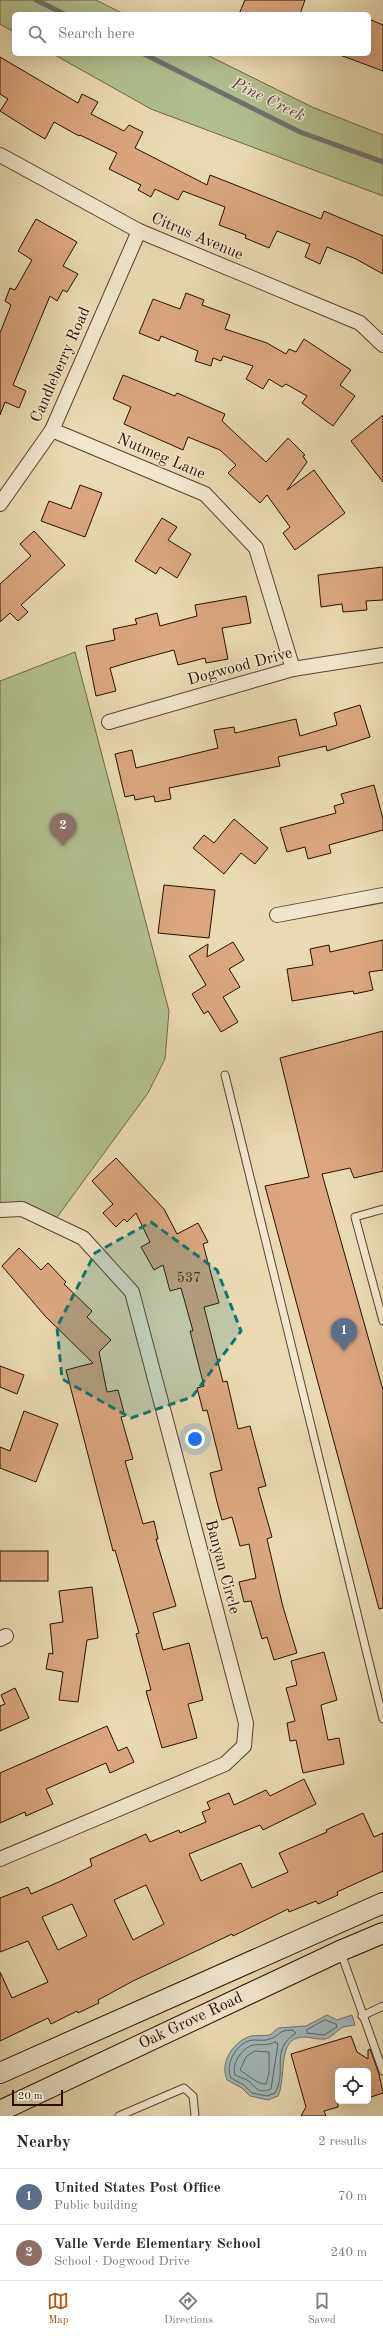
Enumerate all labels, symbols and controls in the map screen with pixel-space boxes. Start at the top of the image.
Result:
search box [12,12,371,56]
icon: search [26,23,48,45]
text: Search here [58,27,135,42]
water label: Pine Creek [228,75,307,125]
street label: Citrus Avenue [149,210,245,264]
street label: Candleberry Road [28,305,94,425]
street label: Nutmeg Lane [114,431,208,483]
street label: Dogwood Drive [186,645,294,689]
pin: 2 [50,813,76,846]
house number: 537 [177,1271,201,1285]
pin: 1 [331,1318,357,1351]
your location [185,1429,205,1449]
street label: Banyan Circle [202,1518,242,1616]
street label: Oak Grove Road [137,1990,245,2052]
map controls [335,2068,371,2104]
button: locate [335,2068,371,2104]
scale bar [12,2088,63,2107]
text: 20 m [18,2091,43,2102]
text: Nearby [16,2134,71,2151]
text: 2 results [318,2135,367,2148]
text: United States Post Office [54,2181,221,2196]
text: 1 [25,2190,33,2203]
text: 70 m [338,2190,367,2203]
text: Public building [54,2199,138,2212]
text: Valle Verde Elementary School [54,2237,261,2252]
text: 2 [25,2246,33,2259]
text: 240 m [330,2246,367,2259]
text: School · Dogwood Drive [54,2255,190,2268]
tab: Map [47,2290,69,2328]
tab: Directions [164,2290,213,2328]
tab: Saved [308,2290,336,2328]

